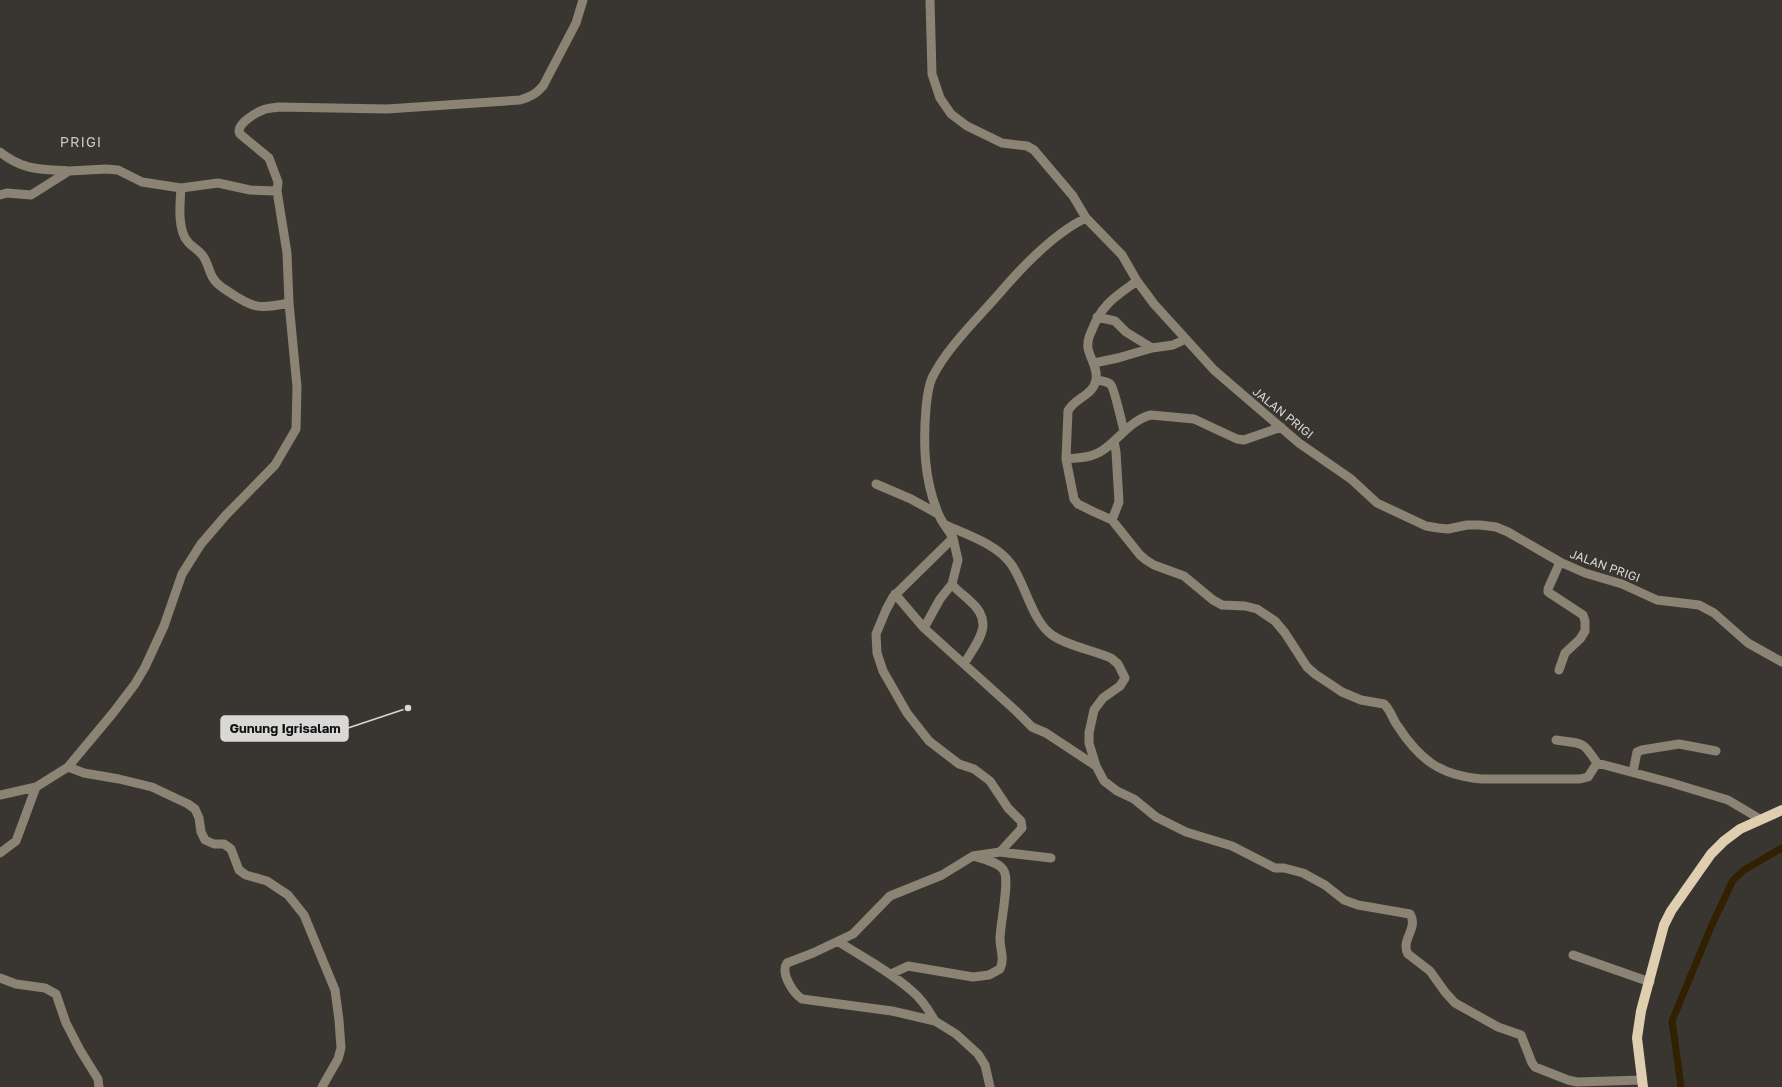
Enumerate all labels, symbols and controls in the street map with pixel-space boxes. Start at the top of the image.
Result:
district label: PRIGI [60,133,102,150]
street label: JALAN PRIGI [1250,384,1317,442]
street label: JALAN PRIGI [1568,546,1642,585]
callout: Gunung Igrisalam [221,716,348,741]
text: Gunung Igrisalam [229,720,341,736]

